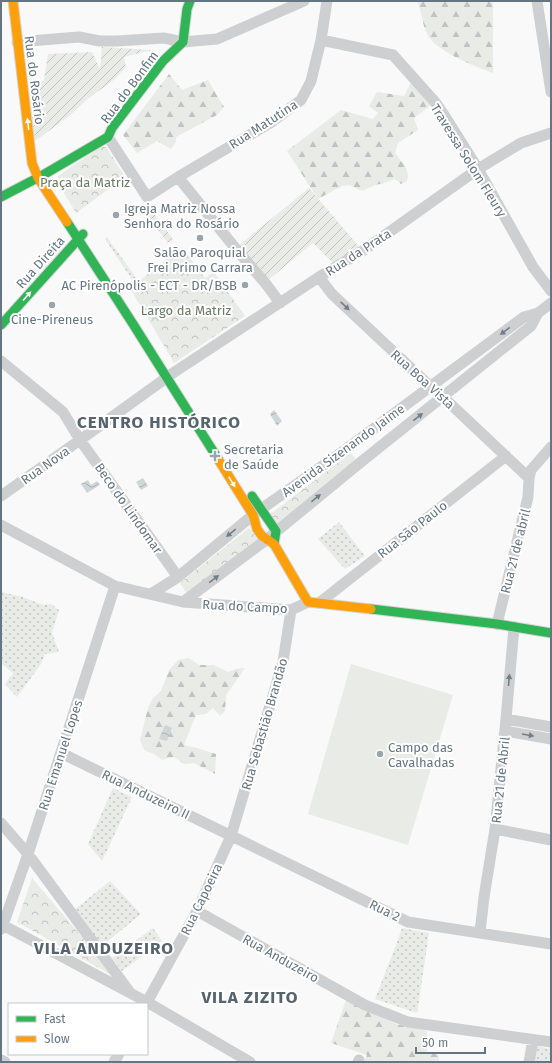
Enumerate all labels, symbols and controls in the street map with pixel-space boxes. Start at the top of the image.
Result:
street label: Rua do Rosário [22,35,47,125]
street label: Rua do Bonfim [97,48,161,126]
street label: Rua Matutina [226,97,300,152]
street label: Travessa Solom Fleury [428,101,510,220]
one-way arrow [24,118,31,130]
park label: Praça da Matriz [40,175,130,190]
place label: Igreja Matriz Nossa Senhora do Rosário [124,201,239,231]
marker: Igreja Matriz Nossa Senhora do Rosário [111,210,121,220]
street label: Rua da Prata [323,226,394,279]
street label: Rua Direita [13,233,68,292]
marker: Salão Paroquial Frei Primo Carrara [195,233,205,243]
place label: Salão Paroquial Frei Primo Carrara [147,245,253,275]
place label: AC Pirenópolis - ECT - DR/BSB [61,278,237,293]
marker: AC Pirenópolis - ECT - DR/BSB [240,280,250,290]
one-way arrow [22,291,32,301]
marker: Cine-Pireneus [47,300,57,310]
one-way arrow [339,302,350,311]
park label: Largo da Matriz [141,303,231,318]
place label: Cine-Pireneus [11,312,93,327]
one-way arrow [499,327,510,335]
street label: Rua Boa Vista [388,347,458,412]
street label: Avenida Sizenando Jaime [279,401,408,500]
district label: CENTRO HISTÓRICO [77,412,241,433]
one-way arrow [412,413,423,421]
place label: Secretaria de Saúde [224,442,284,472]
street label: Rua Nova [18,443,72,488]
marker: Secretaria de Saúde [209,450,221,462]
street label: Beco do Lindomar [92,460,165,556]
one-way arrow [228,476,235,488]
one-way arrow [311,494,322,503]
street label: Rua São Paulo [375,498,450,561]
street label: Rua 21 de abril [498,507,533,595]
one-way arrow [226,529,237,537]
one-way arrow [209,575,219,583]
street label: Rua do Campo [202,597,288,616]
street label: Rua Sebastião Brandão [238,656,291,792]
one-way arrow [506,674,513,686]
street label: Rua Emanuel Lopes [36,698,85,812]
one-way arrow [522,733,534,739]
street label: Rua 21 de Abril [488,736,513,824]
place label: Campo das Cavalhadas [388,740,454,770]
marker: Campo das Cavalhadas [375,749,385,759]
street label: Rua Anduzeiro II [99,767,192,822]
street label: Rua Capoeira [178,861,225,938]
street label: Rua 2 [367,897,403,924]
street label: Rua Anduzeiro [240,931,322,986]
district label: VILA ANDUZEIRO [33,938,174,959]
district label: VILA ZIZITO [200,987,299,1008]
legend [8,1003,148,1055]
text: Fast [44,1012,66,1026]
scale bar [416,1029,485,1055]
text: Slow [44,1032,70,1046]
text: 50 m [422,1036,448,1050]

